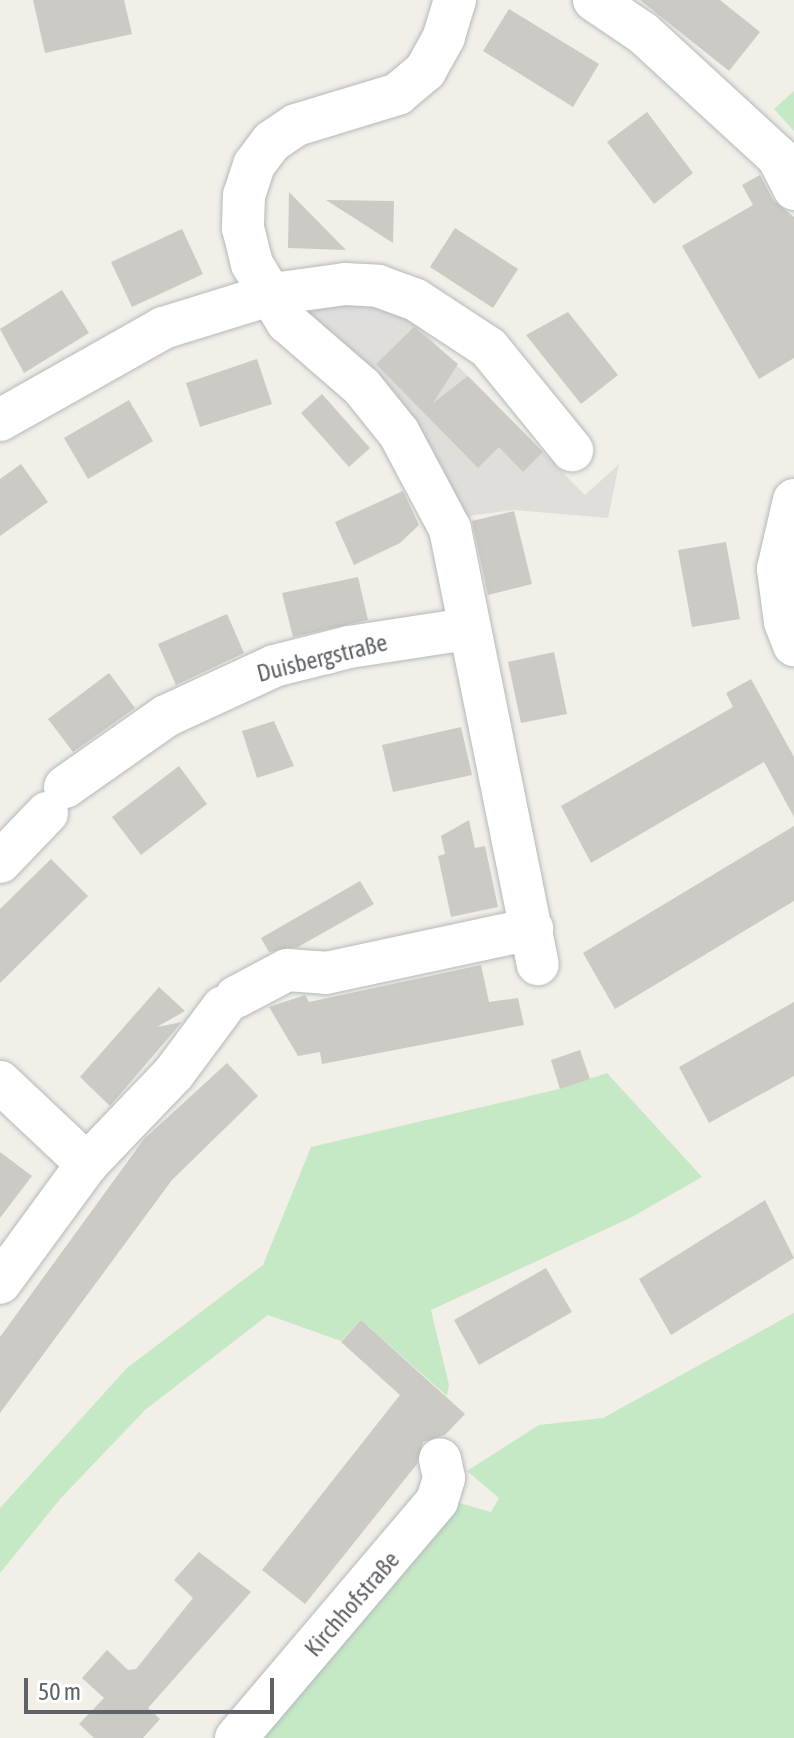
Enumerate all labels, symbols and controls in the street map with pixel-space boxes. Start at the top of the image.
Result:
street label: Duisbergstraße [254,628,390,688]
street label: Kirchhofstraße [299,1546,405,1662]
scale bar [28,1662,278,1712]
text: 50 m [38,1678,81,1705]

